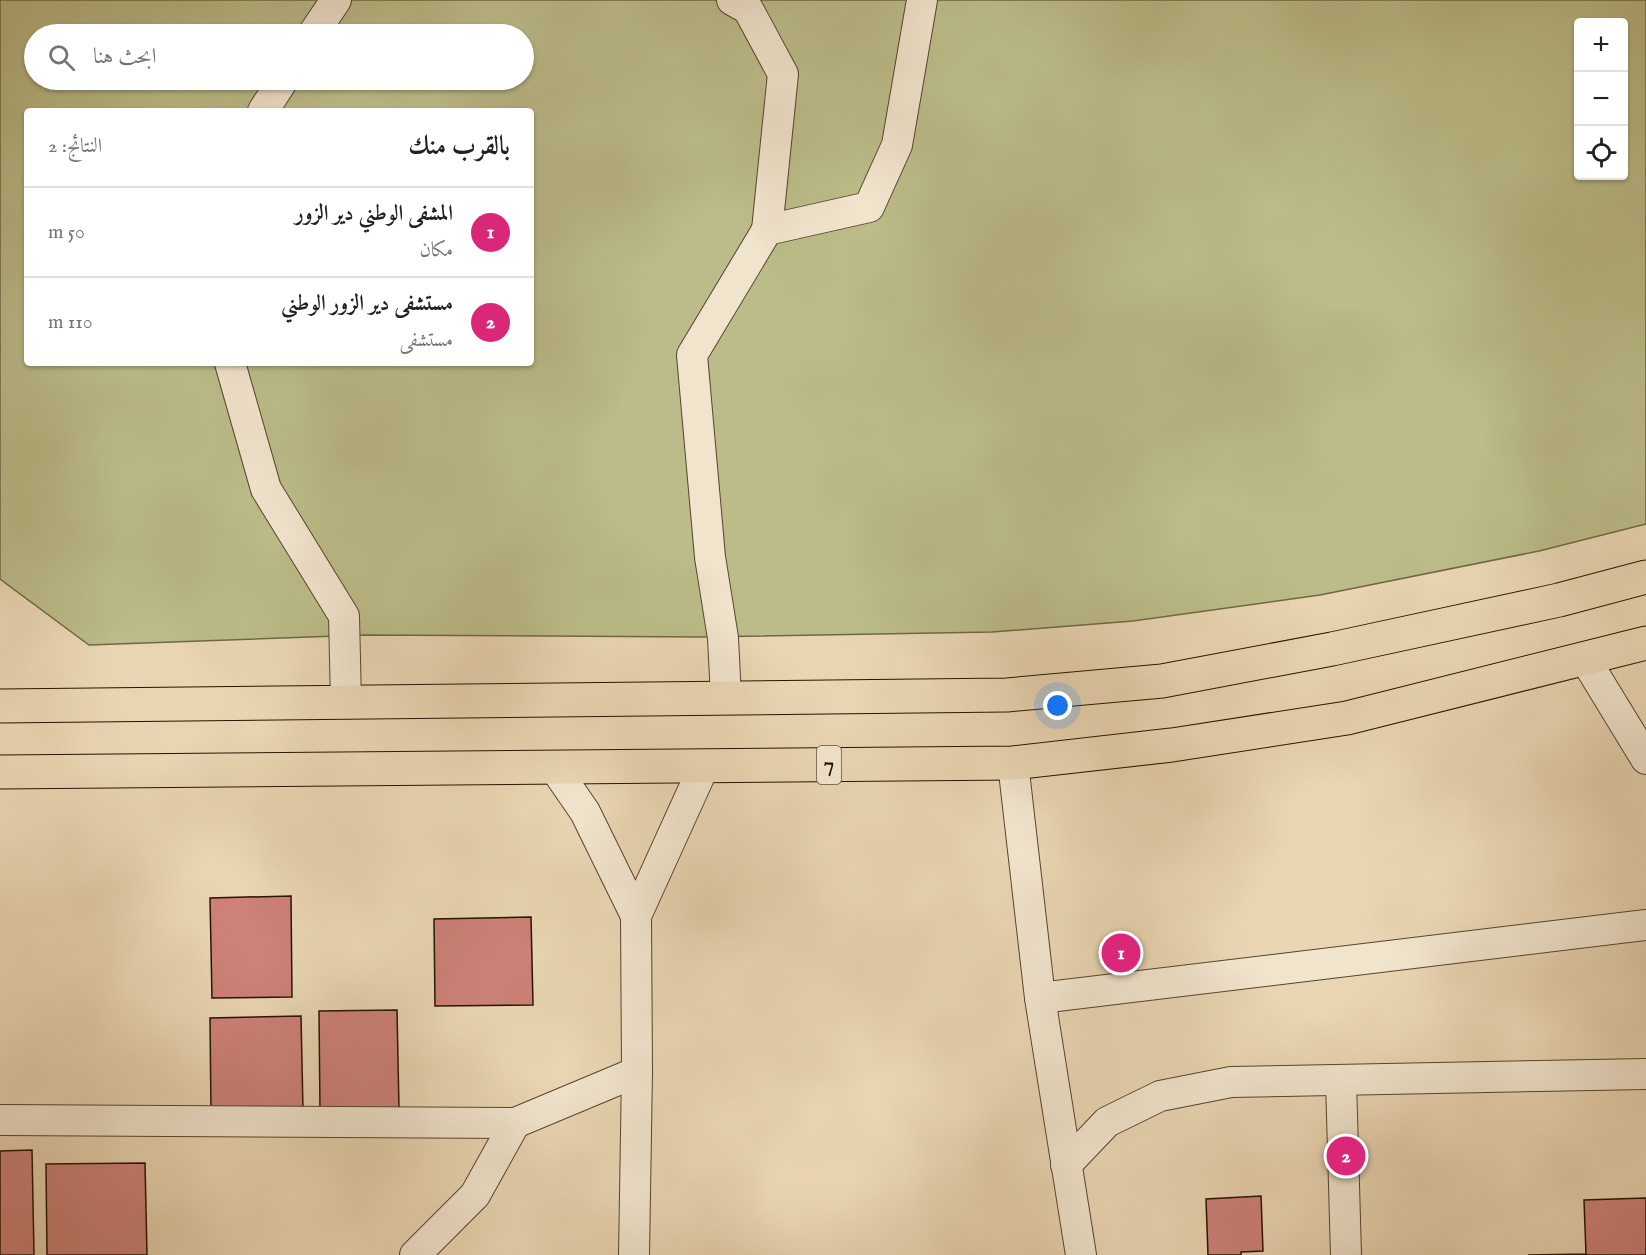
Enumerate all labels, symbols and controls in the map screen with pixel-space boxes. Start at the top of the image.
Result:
map controls [1574,18,1628,180]
button: + [1574,18,1628,72]
search box [24,24,534,90]
icon: search [45,41,78,74]
text: ابحث هنا [93,43,156,71]
button: − [1574,72,1628,126]
button: locate [1574,126,1628,180]
text: بالقرب منك [408,130,510,163]
text: النتائج: 2 [48,134,102,159]
text: المشفى الوطني دير الزور [295,200,453,228]
text: 50 m [48,220,85,245]
text: 1 [487,220,494,245]
text: مكان [419,238,453,263]
text: مستشفى دير الزور الوطني [281,290,453,318]
text: 110 m [48,310,92,335]
text: 2 [486,310,495,335]
text: مستشفى [400,328,453,353]
your location [1043,691,1072,720]
road number: 7 [817,746,841,784]
pin: 1 [1102,930,1140,976]
pin: 2 [1326,1134,1366,1178]

